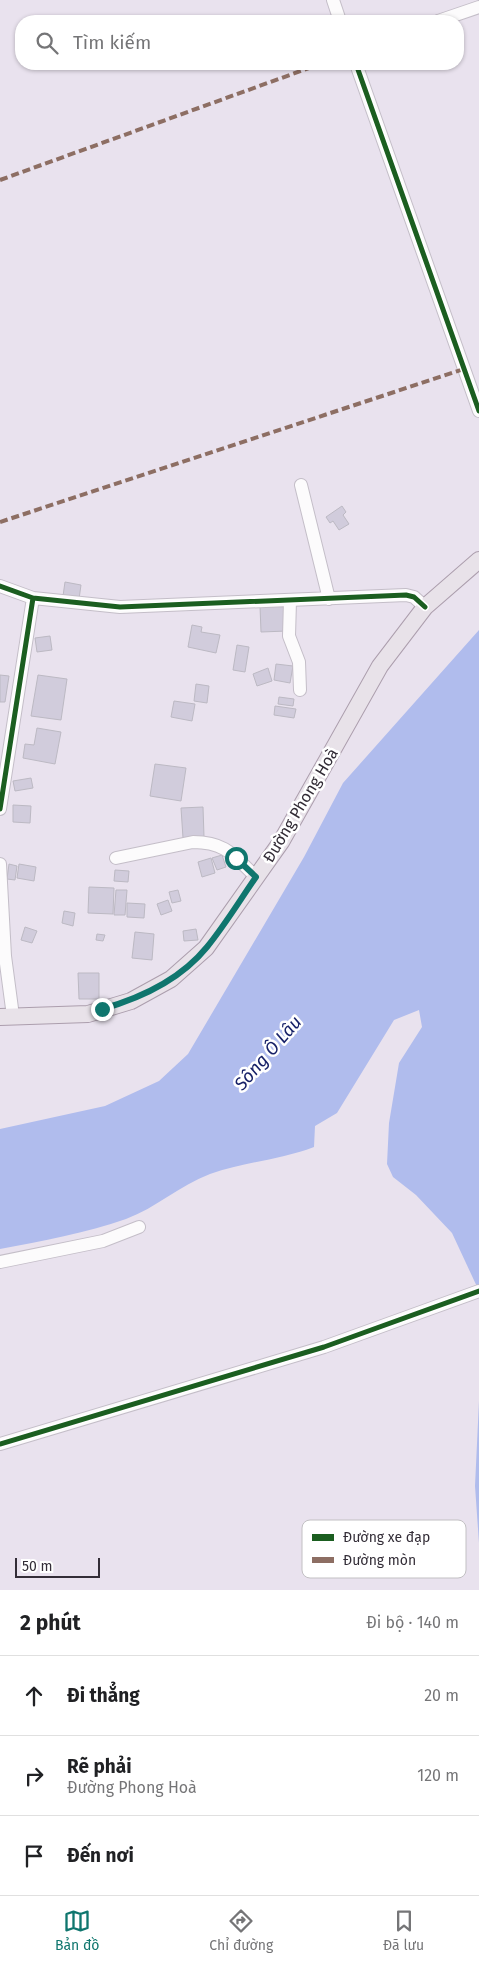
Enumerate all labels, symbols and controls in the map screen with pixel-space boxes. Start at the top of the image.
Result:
search box [15,15,464,70]
icon: search [33,29,61,57]
text: Tìm kiếm [73,31,151,54]
street label: Đường Phong Hoà [259,745,342,866]
route start [225,847,248,870]
route end [91,998,114,1021]
water label: Sông Ô Lâu [229,1011,306,1096]
legend [302,1520,466,1578]
text: Đường xe đạp [343,1529,430,1546]
text: Đường mòn [343,1552,416,1569]
scale bar [15,1555,100,1578]
text: 50 m [22,1558,53,1575]
text: 2 phút [20,1610,81,1636]
text: Đi bộ · 140 m [366,1613,459,1632]
icon: ahead [20,1682,48,1710]
text: Đi thẳng [67,1684,140,1707]
text: 20 m [424,1686,459,1705]
text: Rẽ phải [67,1755,132,1778]
icon: right [20,1762,48,1790]
text: 120 m [417,1766,459,1785]
text: Đường Phong Hoà [67,1778,197,1797]
icon: arrive [20,1842,48,1870]
text: Đến nơi [67,1844,134,1867]
tab: Bản đồ [55,1907,100,1954]
tab: Chỉ đường [209,1907,273,1954]
tab: Đã lưu [383,1907,424,1954]

